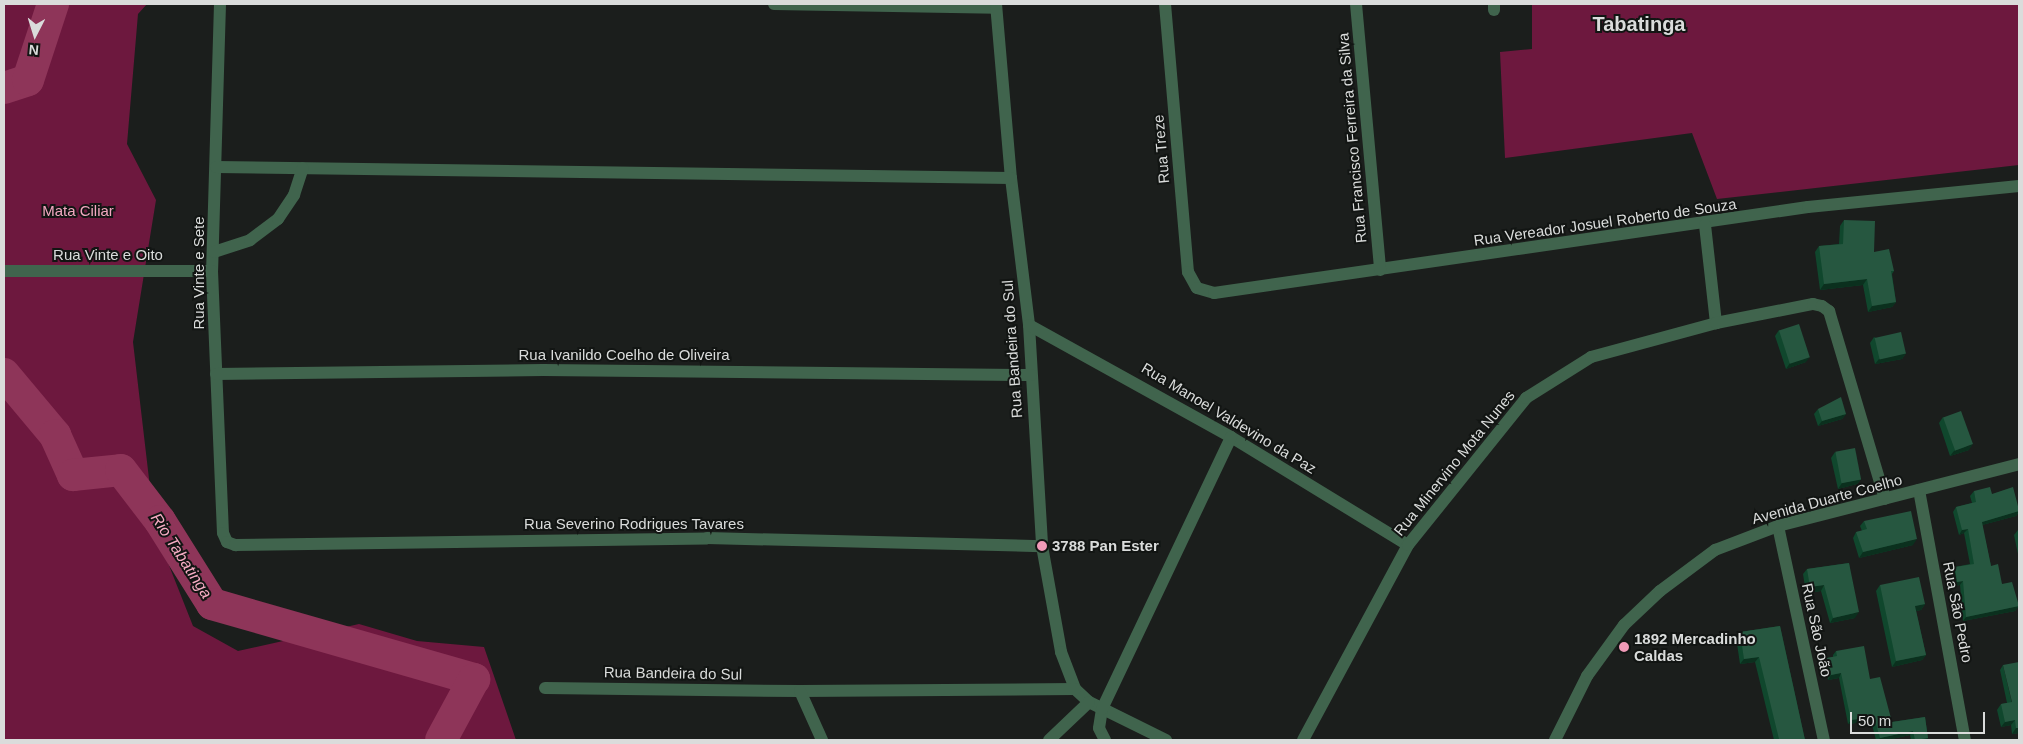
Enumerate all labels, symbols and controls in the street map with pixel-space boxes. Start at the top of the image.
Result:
north arrow [10,10,60,60]
district label: Tabatinga [1593,12,1685,36]
street label: Rua Francisco Ferreira da Silva [1334,32,1370,244]
text: N [28,42,39,58]
street label: Rua Treze [1149,114,1173,184]
street label: Rua Vereador Josuel Roberto de Souza [1472,195,1738,249]
park label: Mata Ciliar [42,202,114,220]
street label: Rua Vinte e Sete [190,216,208,330]
street label: Rua Vinte e Oito [53,246,163,264]
street label: Rua Bandeira do Sul [998,279,1026,419]
street label: Rua Ivanildo Coelho de Oliveira [519,346,729,364]
street label: Rua Manoel Valdevino da Paz [1138,359,1320,477]
street label: Rua Minervino Mota Nunes [1390,387,1518,539]
street label: Avenida Duarte Coelho [1750,470,1904,528]
water label: Rio Tabatinga [146,510,216,602]
street label: Rua Severino Rodrigues Tavares [524,515,744,533]
place label: 3788 Pan Ester [1052,537,1159,555]
marker: 3788 Pan Ester [1036,540,1048,552]
street label: Rua São Pedro [1939,560,1977,664]
street label: Rua São João [1798,582,1836,678]
place label: 1892 Mercadinho Caldas [1634,629,1756,664]
marker: 1892 Mercadinho Caldas [1618,641,1630,653]
street label: Rua Bandeira do Sul [604,663,742,683]
scale bar [1853,702,1988,734]
text: 50 m [1858,712,1891,729]

